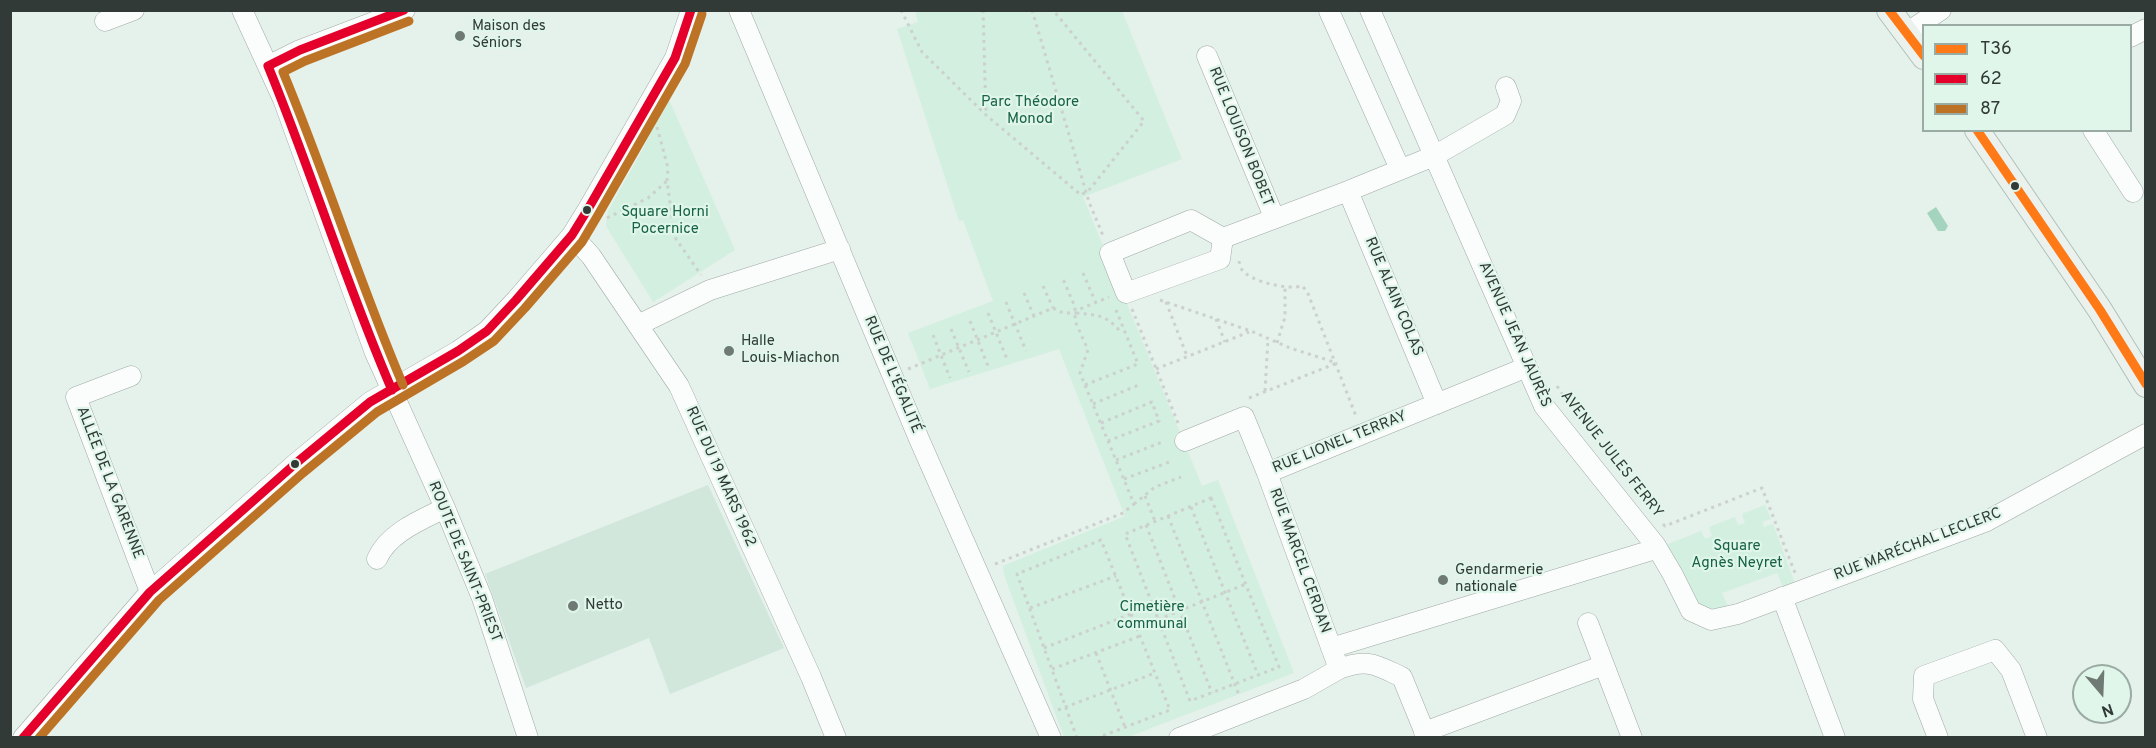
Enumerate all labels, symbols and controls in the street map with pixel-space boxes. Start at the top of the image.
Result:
place label: Maison des Séniors [472,18,546,53]
legend [1922,24,2132,132]
marker: Maison des Séniors [453,29,467,43]
text: T36 [1980,38,2012,61]
street label: RUE LOUISON BOBET [1204,65,1276,209]
text: 62 [1980,68,2002,91]
park label: Parc Théodore Monod [981,94,1079,129]
text: 87 [1980,98,2000,121]
unlabelled marker [2009,180,2021,192]
unlabelled marker [581,204,593,216]
park label: Square Horni Pocernice [621,204,709,239]
street label: RUE ALAIN COLAS [1360,235,1426,359]
street label: AVENUE JEAN JAURÈS [1474,259,1554,411]
street label: RUE DE L'ÉGALITÉ [859,314,925,436]
place label: Halle Louis-Miachon [741,333,840,368]
marker: Halle Louis-Miachon [722,344,736,358]
street label: AVENUE JULES FERRY [1556,388,1666,522]
street label: ALLÉE DE LA GARENNE [72,404,146,562]
street label: RUE DU 19 MARS 1962 [681,404,759,550]
street label: RUE LIONEL TERRAY [1270,408,1410,478]
unlabelled marker [289,458,301,470]
street label: ROUTE DE SAINT-PRIEST [423,479,505,645]
street label: RUE MARCEL CERDAN [1264,486,1334,636]
street label: RUE MARÉCHAL LECLERC [1832,505,2004,585]
park label: Square Agnès Neyret [1691,538,1783,573]
place label: Gendarmerie nationale [1455,562,1543,597]
marker: Gendarmerie nationale [1436,573,1450,587]
place label: Netto [585,597,623,615]
marker: Netto [566,599,580,613]
park label: Cimetière communal [1117,599,1187,634]
north arrow [2072,664,2132,724]
text: N [2099,698,2116,720]

